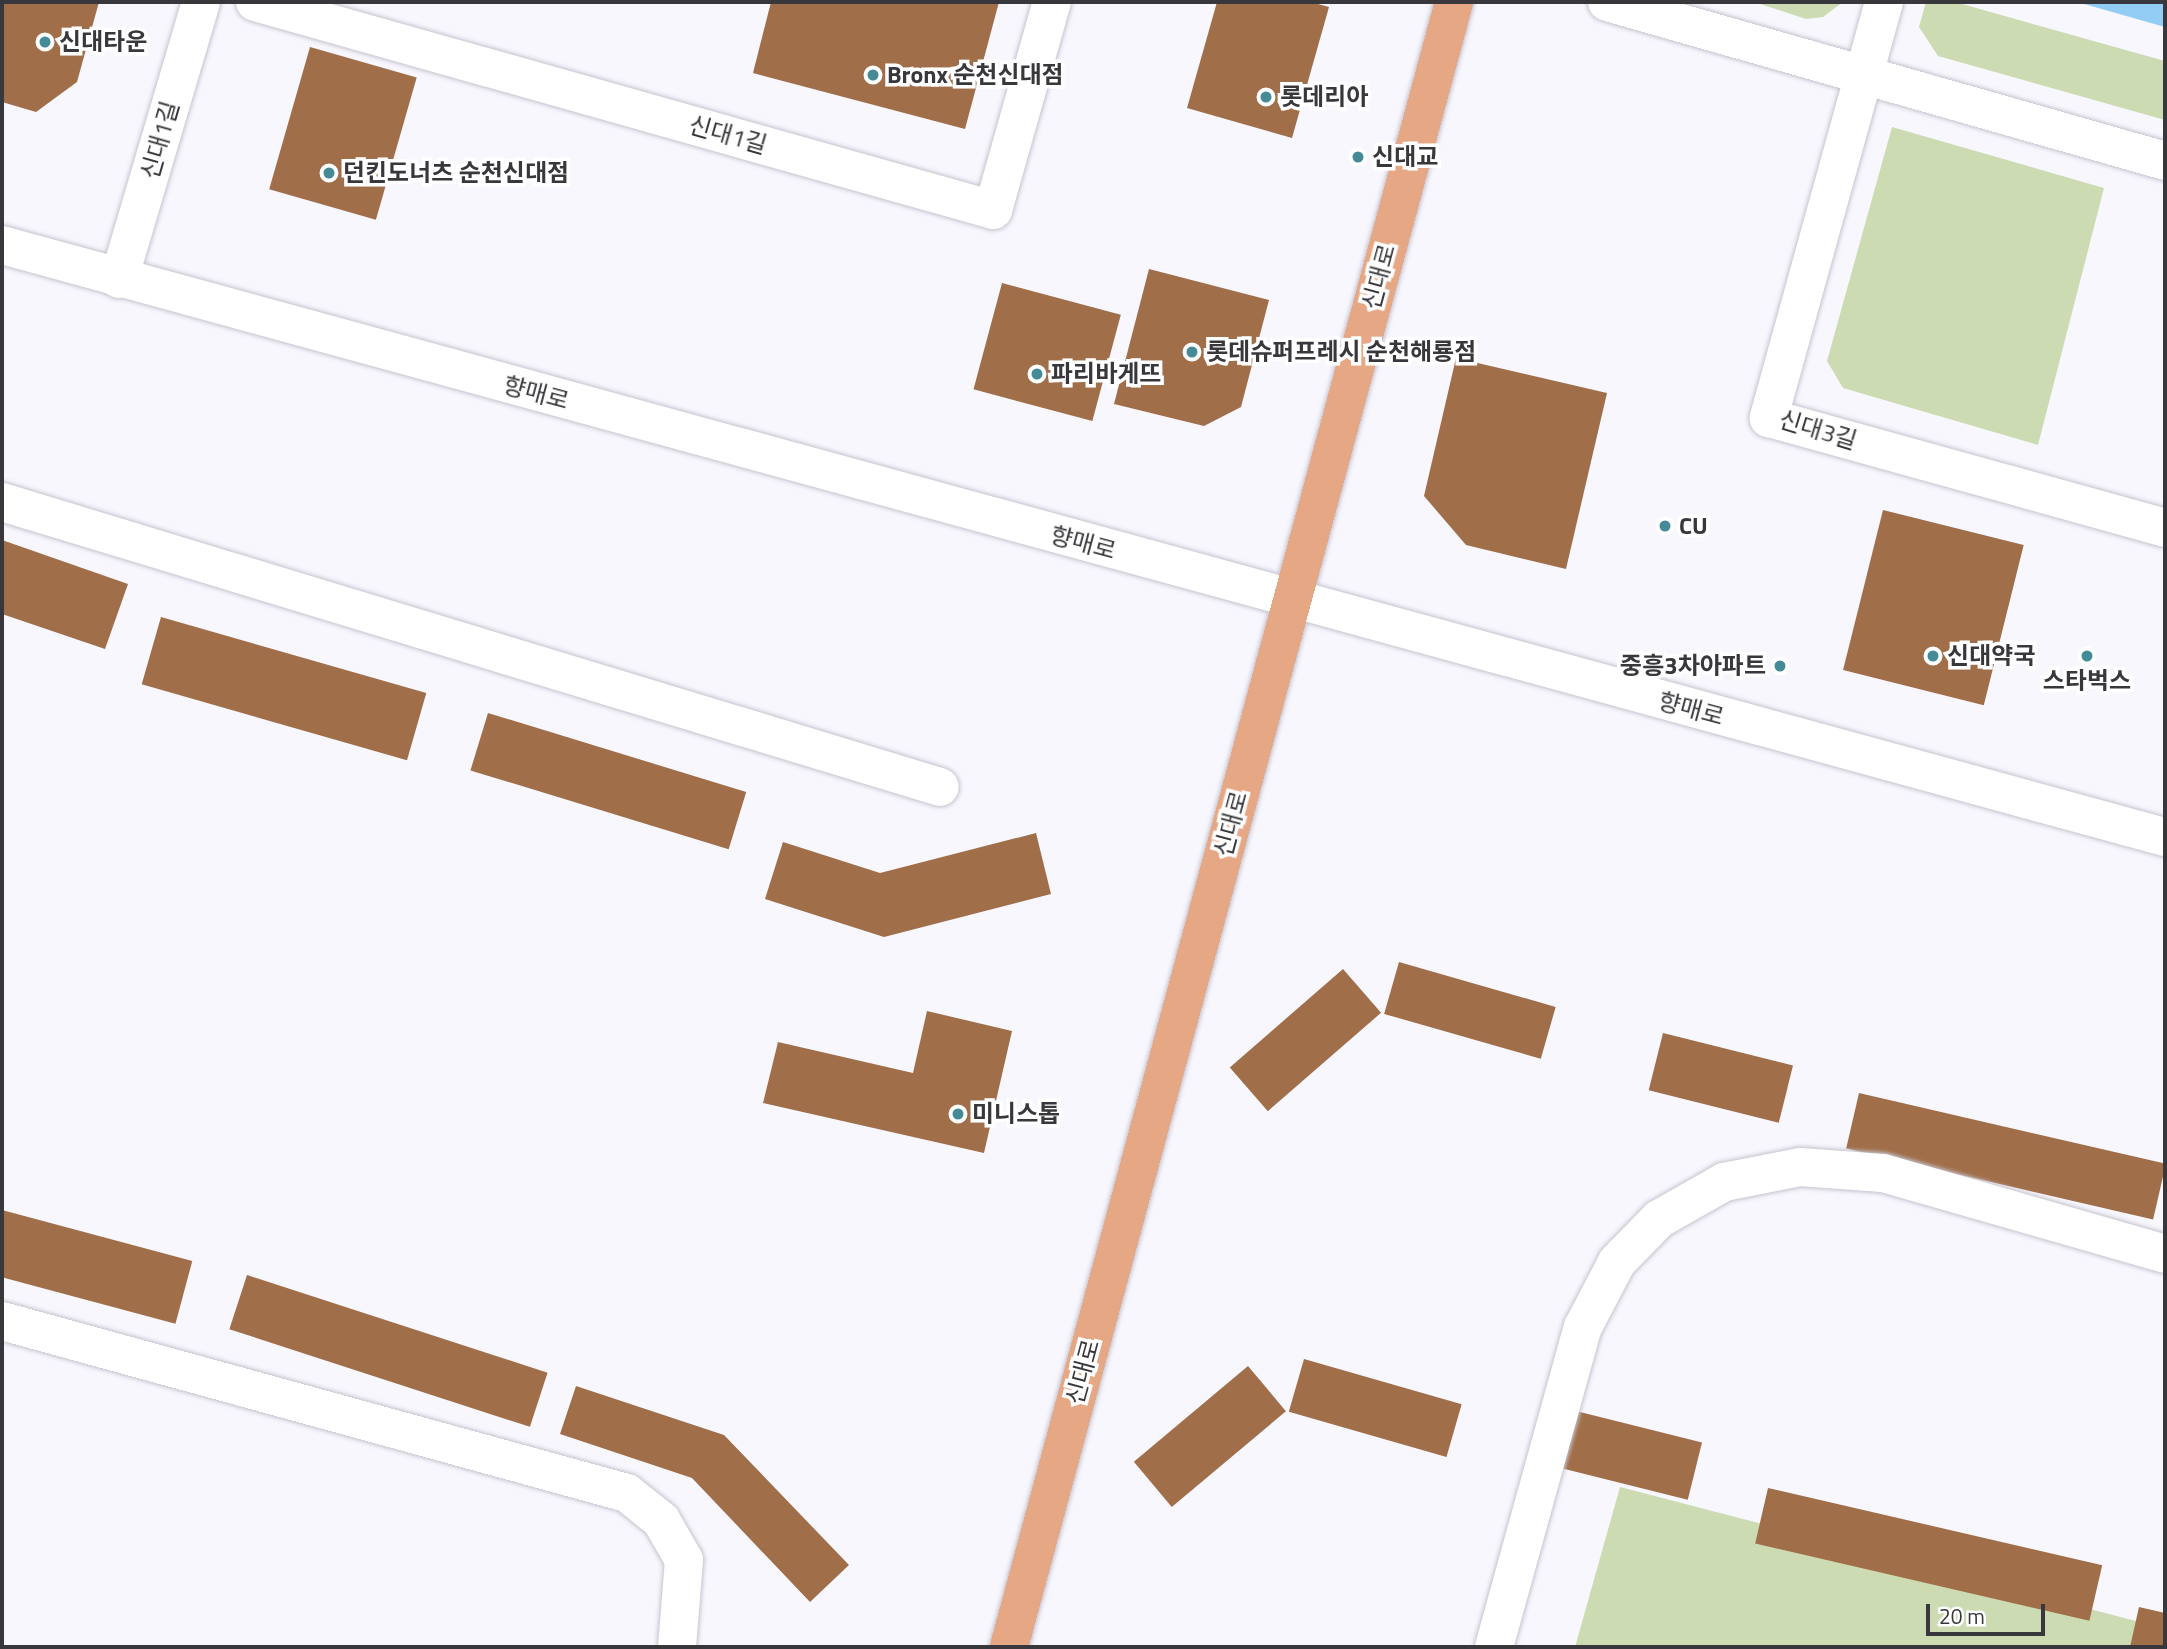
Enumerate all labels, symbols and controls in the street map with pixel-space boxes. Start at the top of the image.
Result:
place label: 신대타운 [59,28,147,56]
marker: 신대타운 [37,34,53,50]
place label: Bronx 순천신대점 [887,61,1064,89]
marker: Bronx 순천신대점 [865,67,881,83]
place label: 롯데리아 [1280,83,1368,111]
marker: 롯데리아 [1258,89,1274,105]
street label: 신대1길 [135,98,185,182]
street label: 신대1길 [686,110,770,160]
place label: 신대교 [1372,143,1438,171]
marker: 신대교 [1350,149,1366,165]
place label: 던킨도너츠 순천신대점 [343,159,569,187]
marker: 던킨도너츠 순천신대점 [321,165,337,181]
street label: 신대로 [1357,241,1401,313]
place label: 롯데슈퍼프레시 순천해룡점 [1206,338,1476,366]
marker: 롯데슈퍼프레시 순천해룡점 [1184,344,1200,360]
place label: 파리바게뜨 [1051,360,1161,388]
marker: 파리바게뜨 [1029,366,1045,382]
street label: 향매로 [500,371,572,415]
street label: 신대3길 [1776,405,1860,455]
place label: CU [1679,512,1708,540]
marker: CU [1657,518,1673,534]
street label: 향매로 [1047,521,1119,565]
place label: 신대약국 [1947,642,2035,670]
marker: 신대약국 [1925,648,1941,664]
marker: 스타벅스 [2079,648,2095,664]
place label: 중흥3차아파트 [1620,652,1766,680]
marker: 중흥3차아파트 [1772,658,1788,674]
place label: 스타벅스 [2043,667,2131,695]
street label: 향매로 [1655,687,1727,731]
street label: 신대로 [1209,788,1253,860]
place label: 미니스톱 [972,1100,1060,1128]
marker: 미니스톱 [950,1106,966,1122]
street label: 신대로 [1061,1336,1105,1408]
scale bar [1929,1590,2048,1634]
text: 20 m [1939,1600,1985,1632]

